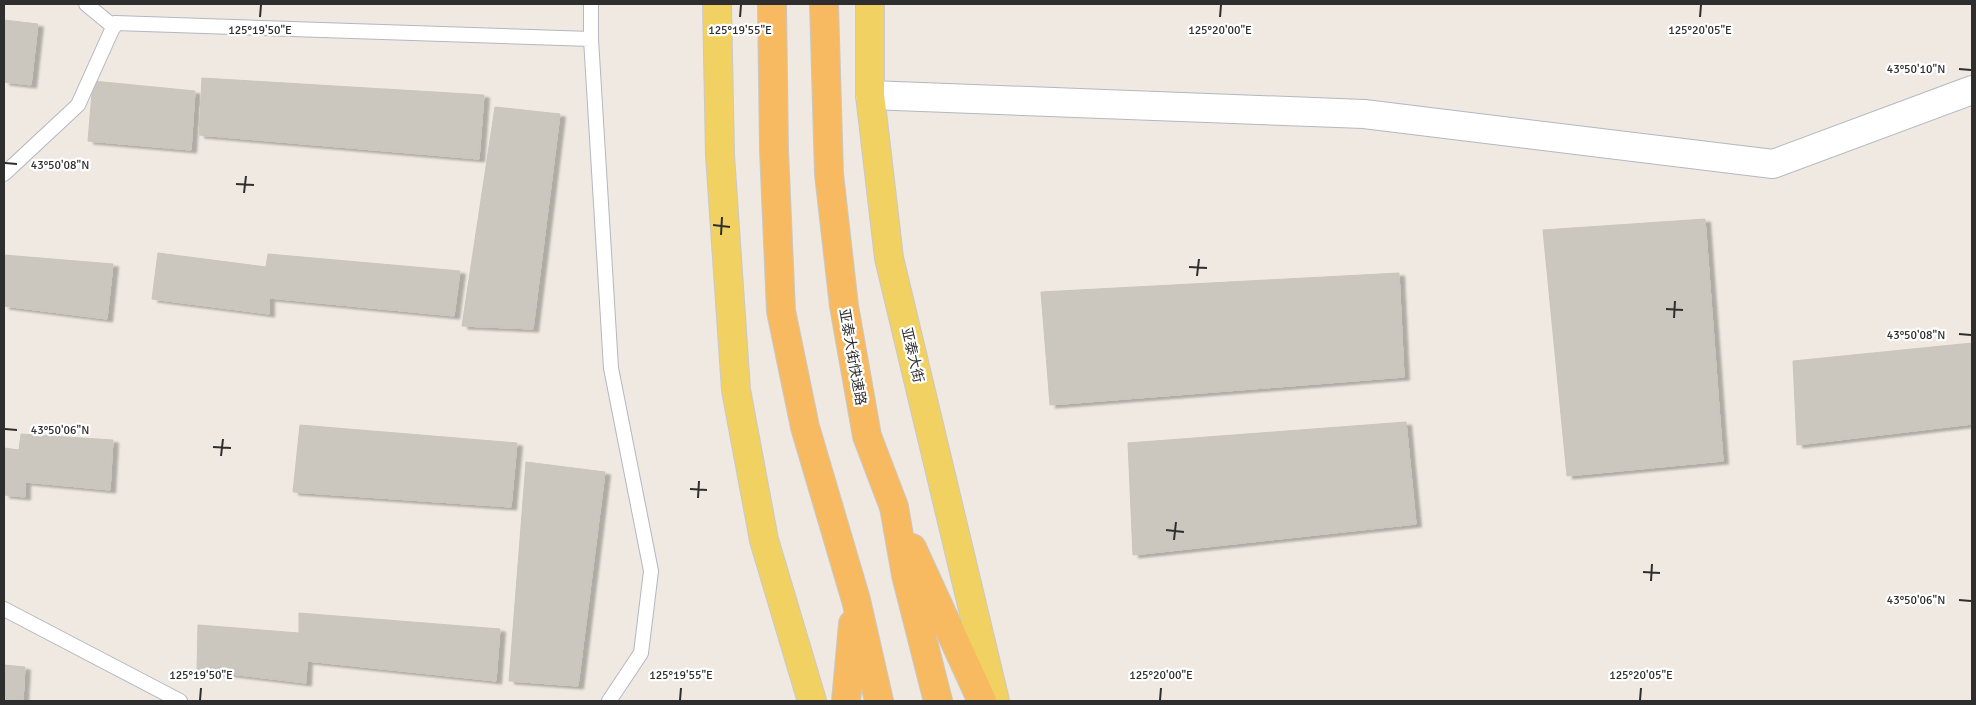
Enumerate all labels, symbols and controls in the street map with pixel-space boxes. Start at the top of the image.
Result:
text: 125°19'50"E [228,23,292,38]
text: 125°19'55"E [708,23,772,38]
text: 125°20'00"E [1188,23,1252,38]
text: 125°20'05"E [1668,23,1732,38]
text: 43°50'10"N [1887,62,1945,77]
text: 43°50'08"N [31,158,89,173]
street label: 亚泰大街快速路 [836,307,869,407]
street label: 亚泰大街 [898,326,927,384]
text: 43°50'08"N [1887,328,1945,343]
text: 43°50'06"N [31,423,89,438]
text: 43°50'06"N [1887,593,1945,608]
text: 125°19'50"E [169,668,233,683]
text: 125°19'55"E [649,668,713,683]
text: 125°20'00"E [1129,668,1193,683]
text: 125°20'05"E [1609,668,1673,683]

